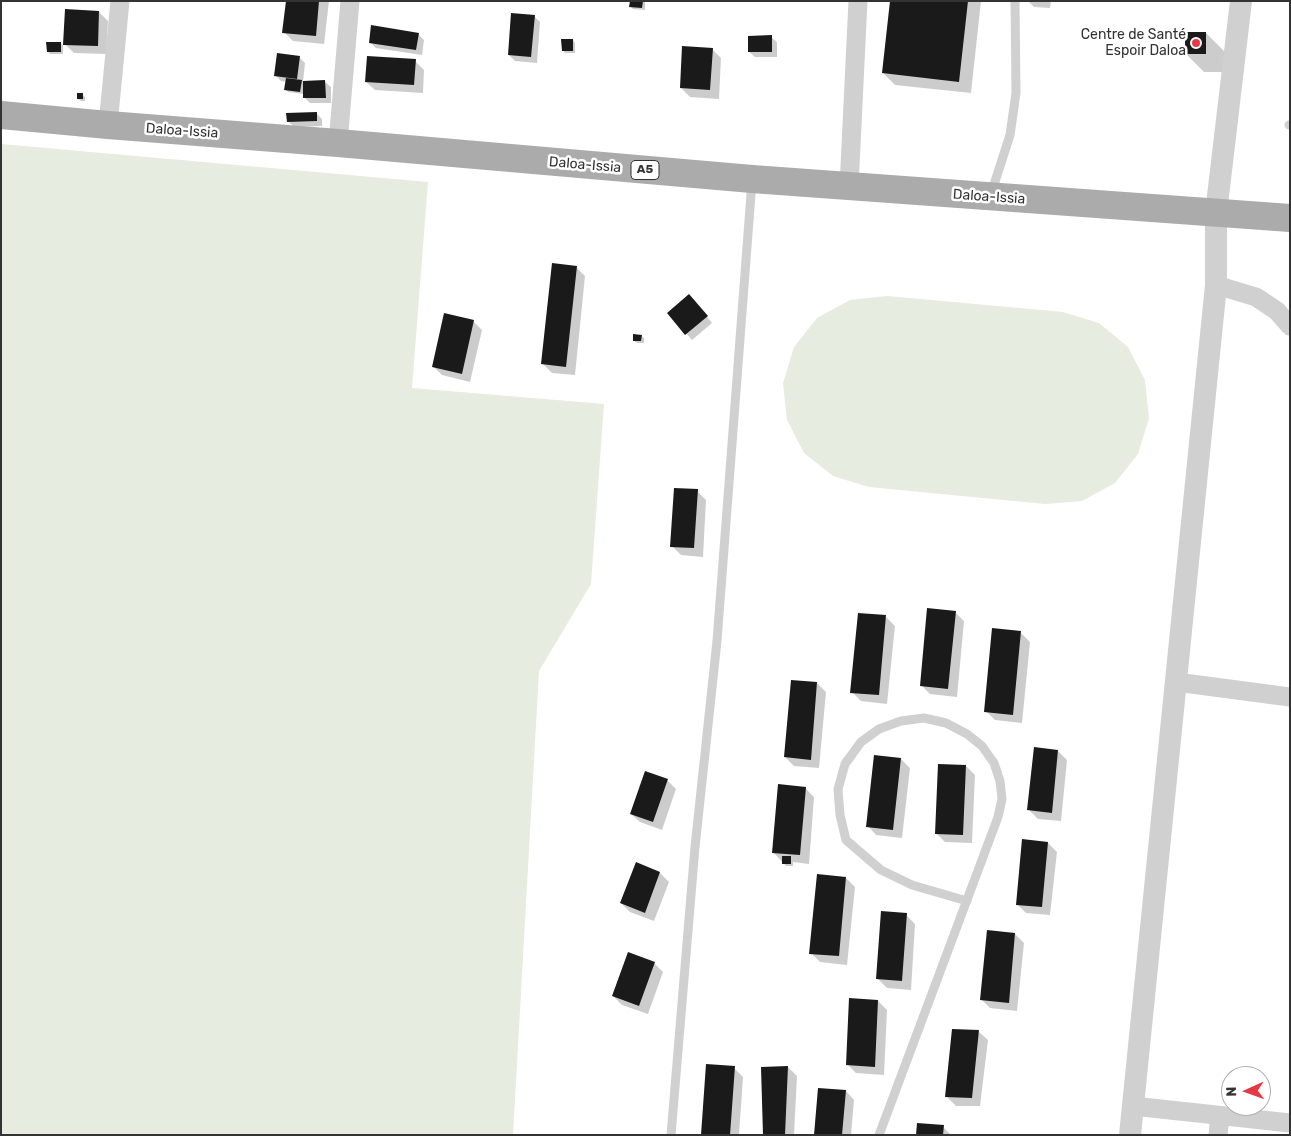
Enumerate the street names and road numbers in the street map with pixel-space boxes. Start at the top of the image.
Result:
street label: Daloa-Issia [145,120,219,142]
street label: Daloa-Issia [548,153,622,177]
road number: A5 [631,160,659,180]
street label: Daloa-Issia [952,186,1026,208]

